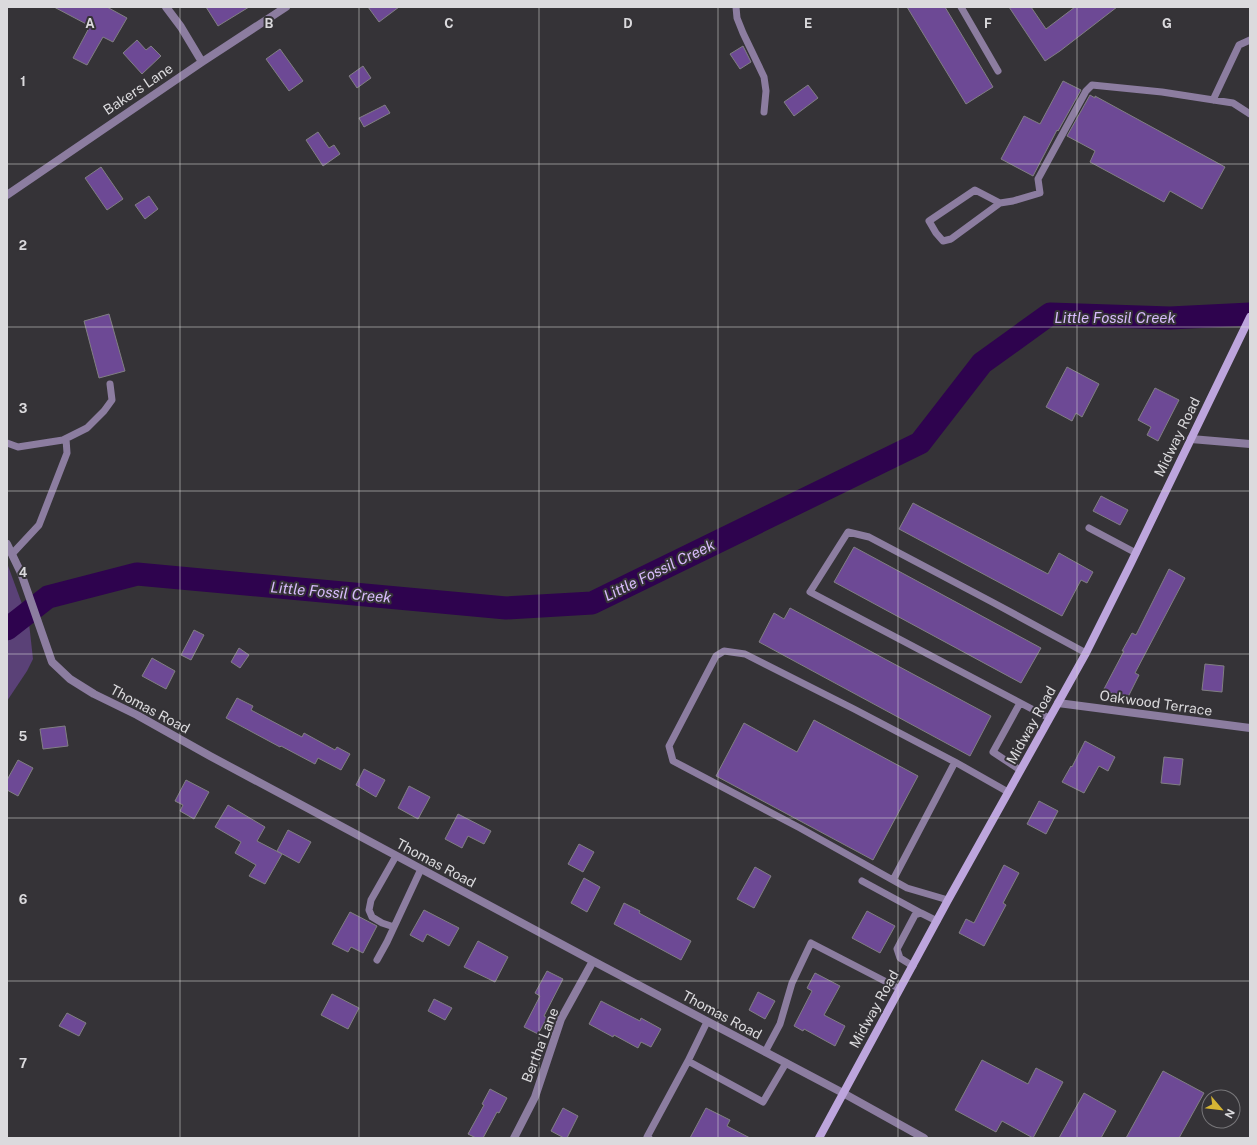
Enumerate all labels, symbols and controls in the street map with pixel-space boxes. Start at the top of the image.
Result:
text: A [85,16,95,31]
text: B [265,16,274,31]
text: C [444,16,454,31]
text: D [623,16,633,31]
text: E [804,16,812,31]
text: F [984,16,992,31]
text: G [1162,16,1172,31]
street label: Bakers Lane [100,60,176,118]
text: 1 [20,74,26,89]
text: 2 [19,238,27,253]
water label: Little Fossil Creek [1054,309,1177,326]
street label: Midway Road [1151,395,1203,479]
text: 3 [19,401,28,416]
water label: Little Fossil Creek [601,535,718,604]
text: 4 [19,565,28,580]
water label: Little Fossil Creek [270,578,393,606]
street label: Thomas Road [108,681,192,737]
street label: Midway Road [1003,683,1059,767]
street label: Oakwood Terrace [1099,687,1213,719]
text: 5 [19,729,28,744]
street label: Thomas Road [394,835,478,891]
text: 6 [19,892,28,907]
street label: Midway Road [846,967,902,1051]
street label: Thomas Road [680,987,764,1043]
street label: Bertha Lane [518,1005,562,1085]
text: 7 [19,1056,27,1071]
north arrow [1201,1089,1241,1129]
text: N [1223,1107,1237,1120]

